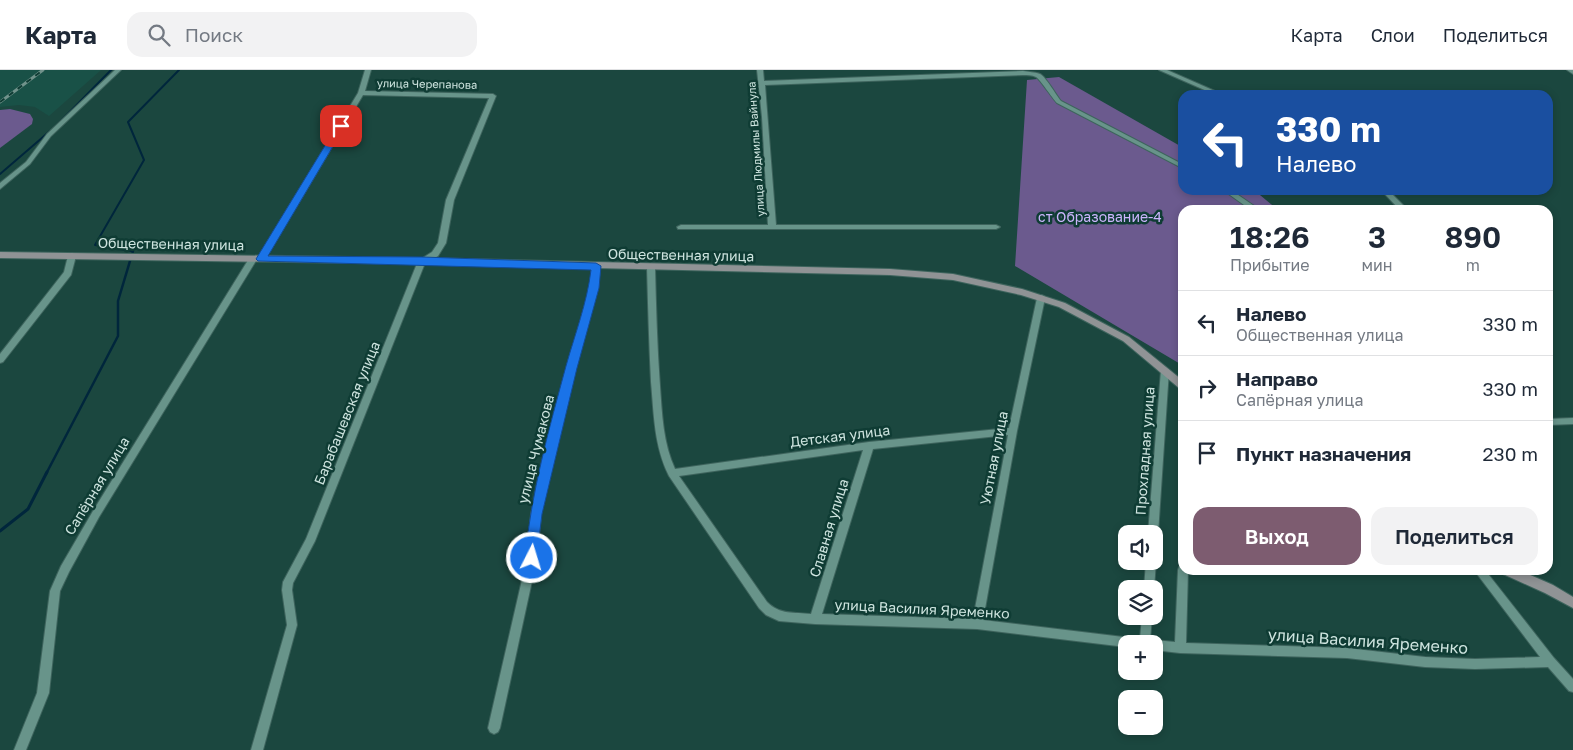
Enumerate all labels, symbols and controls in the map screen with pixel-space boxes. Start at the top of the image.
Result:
search box [127,12,477,57]
text: Карта [25,20,97,49]
icon: search [145,21,173,49]
text: Поиск [185,23,243,46]
text: Карта [1291,24,1343,46]
text: Слои [1371,24,1415,46]
text: Поделиться [1443,24,1548,46]
street label: улица Черепанова [377,76,477,91]
street label: улица Людмилы Вайнула [744,81,767,217]
pin [320,105,362,147]
text: 330 m [1276,108,1381,150]
icon: left [1193,110,1258,175]
icon: arrive [327,112,355,140]
text: Налево [1276,150,1356,177]
park label: ст Образование-4 [1038,208,1162,225]
text: 18:26 [1230,219,1310,255]
text: 3 [1368,219,1386,255]
text: 890 [1444,219,1501,255]
street label: Общественная улица [98,234,244,253]
street label: Общественная улица [608,245,754,264]
text: Прибытие [1230,255,1310,275]
text: мин [1362,255,1393,275]
text: m [1466,255,1480,275]
text: Налево [1236,302,1306,325]
icon: left [1193,309,1221,337]
text: 330 m [1482,312,1538,335]
text: Общественная улица [1236,325,1404,345]
street label: Барабашевская улица [310,339,383,487]
text: Направо [1236,367,1318,390]
icon: right [1193,374,1221,402]
text: 330 m [1482,377,1538,400]
street label: Прохладная улица [1132,386,1157,516]
text: Сапёрная улица [1236,390,1363,410]
street label: улица Чумакова [514,393,557,505]
street label: Уютная улица [976,409,1011,506]
street label: Детская улица [789,421,891,450]
street label: Сапёрная улица [61,434,133,538]
icon: arrive [1193,439,1221,467]
text: Пункт назначения [1236,442,1411,465]
text: 230 m [1483,442,1538,465]
street label: Славная улица [805,477,852,579]
button: Выход [1193,507,1361,565]
button: Поделиться [1371,507,1538,565]
map controls [1118,525,1163,735]
button: sound [1118,525,1163,570]
position arrow [505,531,557,583]
button: layers [1118,580,1163,625]
street label: улица Василия Яременко [834,595,1010,622]
street label: улица Василия Яременко [1267,624,1469,658]
button: + [1118,635,1163,680]
button: − [1118,690,1163,735]

